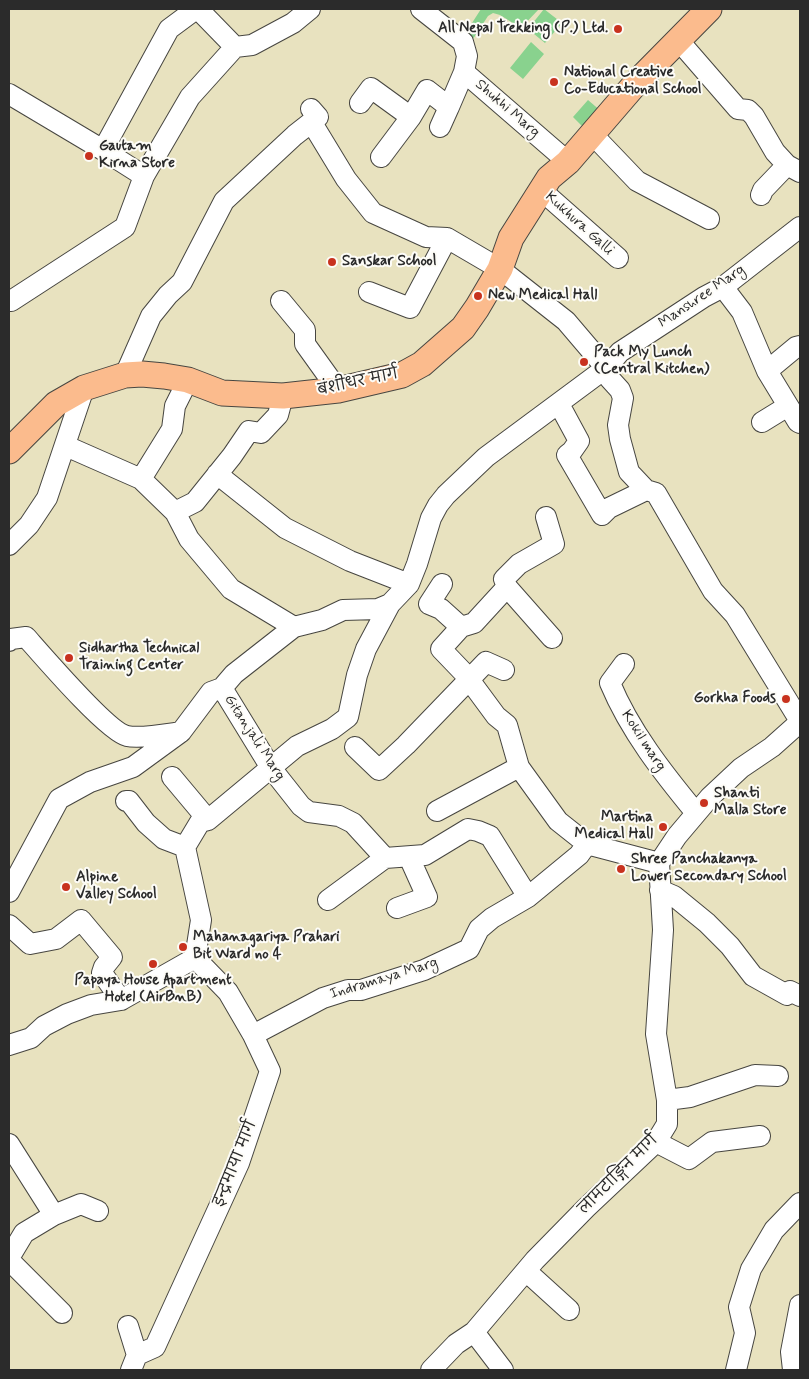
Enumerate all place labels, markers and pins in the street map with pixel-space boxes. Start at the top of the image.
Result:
place label: All Nepal Trekking (P.) Ltd. [438,20,608,38]
marker: All Nepal Trekking (P.) Ltd. [612,23,624,35]
place label: National Creative Co-Educational School [564,64,702,99]
marker: National Creative Co-Educational School [548,76,560,88]
place label: Gautam Kirna Store [99,138,175,173]
marker: Gautam Kirna Store [83,150,95,162]
place label: Sanskar School [342,253,436,271]
marker: Sanskar School [326,256,338,268]
place label: New Medical Hall [488,287,597,305]
marker: New Medical Hall [472,290,484,302]
place label: Pack My Lunch (Central Kitchen) [594,344,709,379]
marker: Pack My Lunch (Central Kitchen) [578,356,590,368]
place label: Sidhartha Technical Training Center [79,640,199,675]
marker: Sidhartha Technical Training Center [63,652,75,664]
place label: Gorkha Foods [694,690,776,708]
marker: Gorkha Foods [780,693,792,705]
place label: Shanti Malla Store [714,785,787,820]
marker: Shanti Malla Store [698,797,710,809]
place label: Martina Medical Hall [575,809,653,844]
marker: Martina Medical Hall [657,821,669,833]
place label: Shree Panchakanya Lower Secondary School [631,851,787,886]
marker: Shree Panchakanya Lower Secondary School [615,863,627,875]
place label: Alpine Valley School [76,869,157,904]
marker: Alpine Valley School [60,881,72,893]
place label: Mahanagariya Prahari Bit Ward no 4 [193,929,339,964]
marker: Mahanagariya Prahari Bit Ward no 4 [177,941,189,953]
marker: Papaya House Apartment Hotel (AirBnB) [147,958,159,970]
place label: Papaya House Apartment Hotel (AirBnB) [74,972,232,1007]

